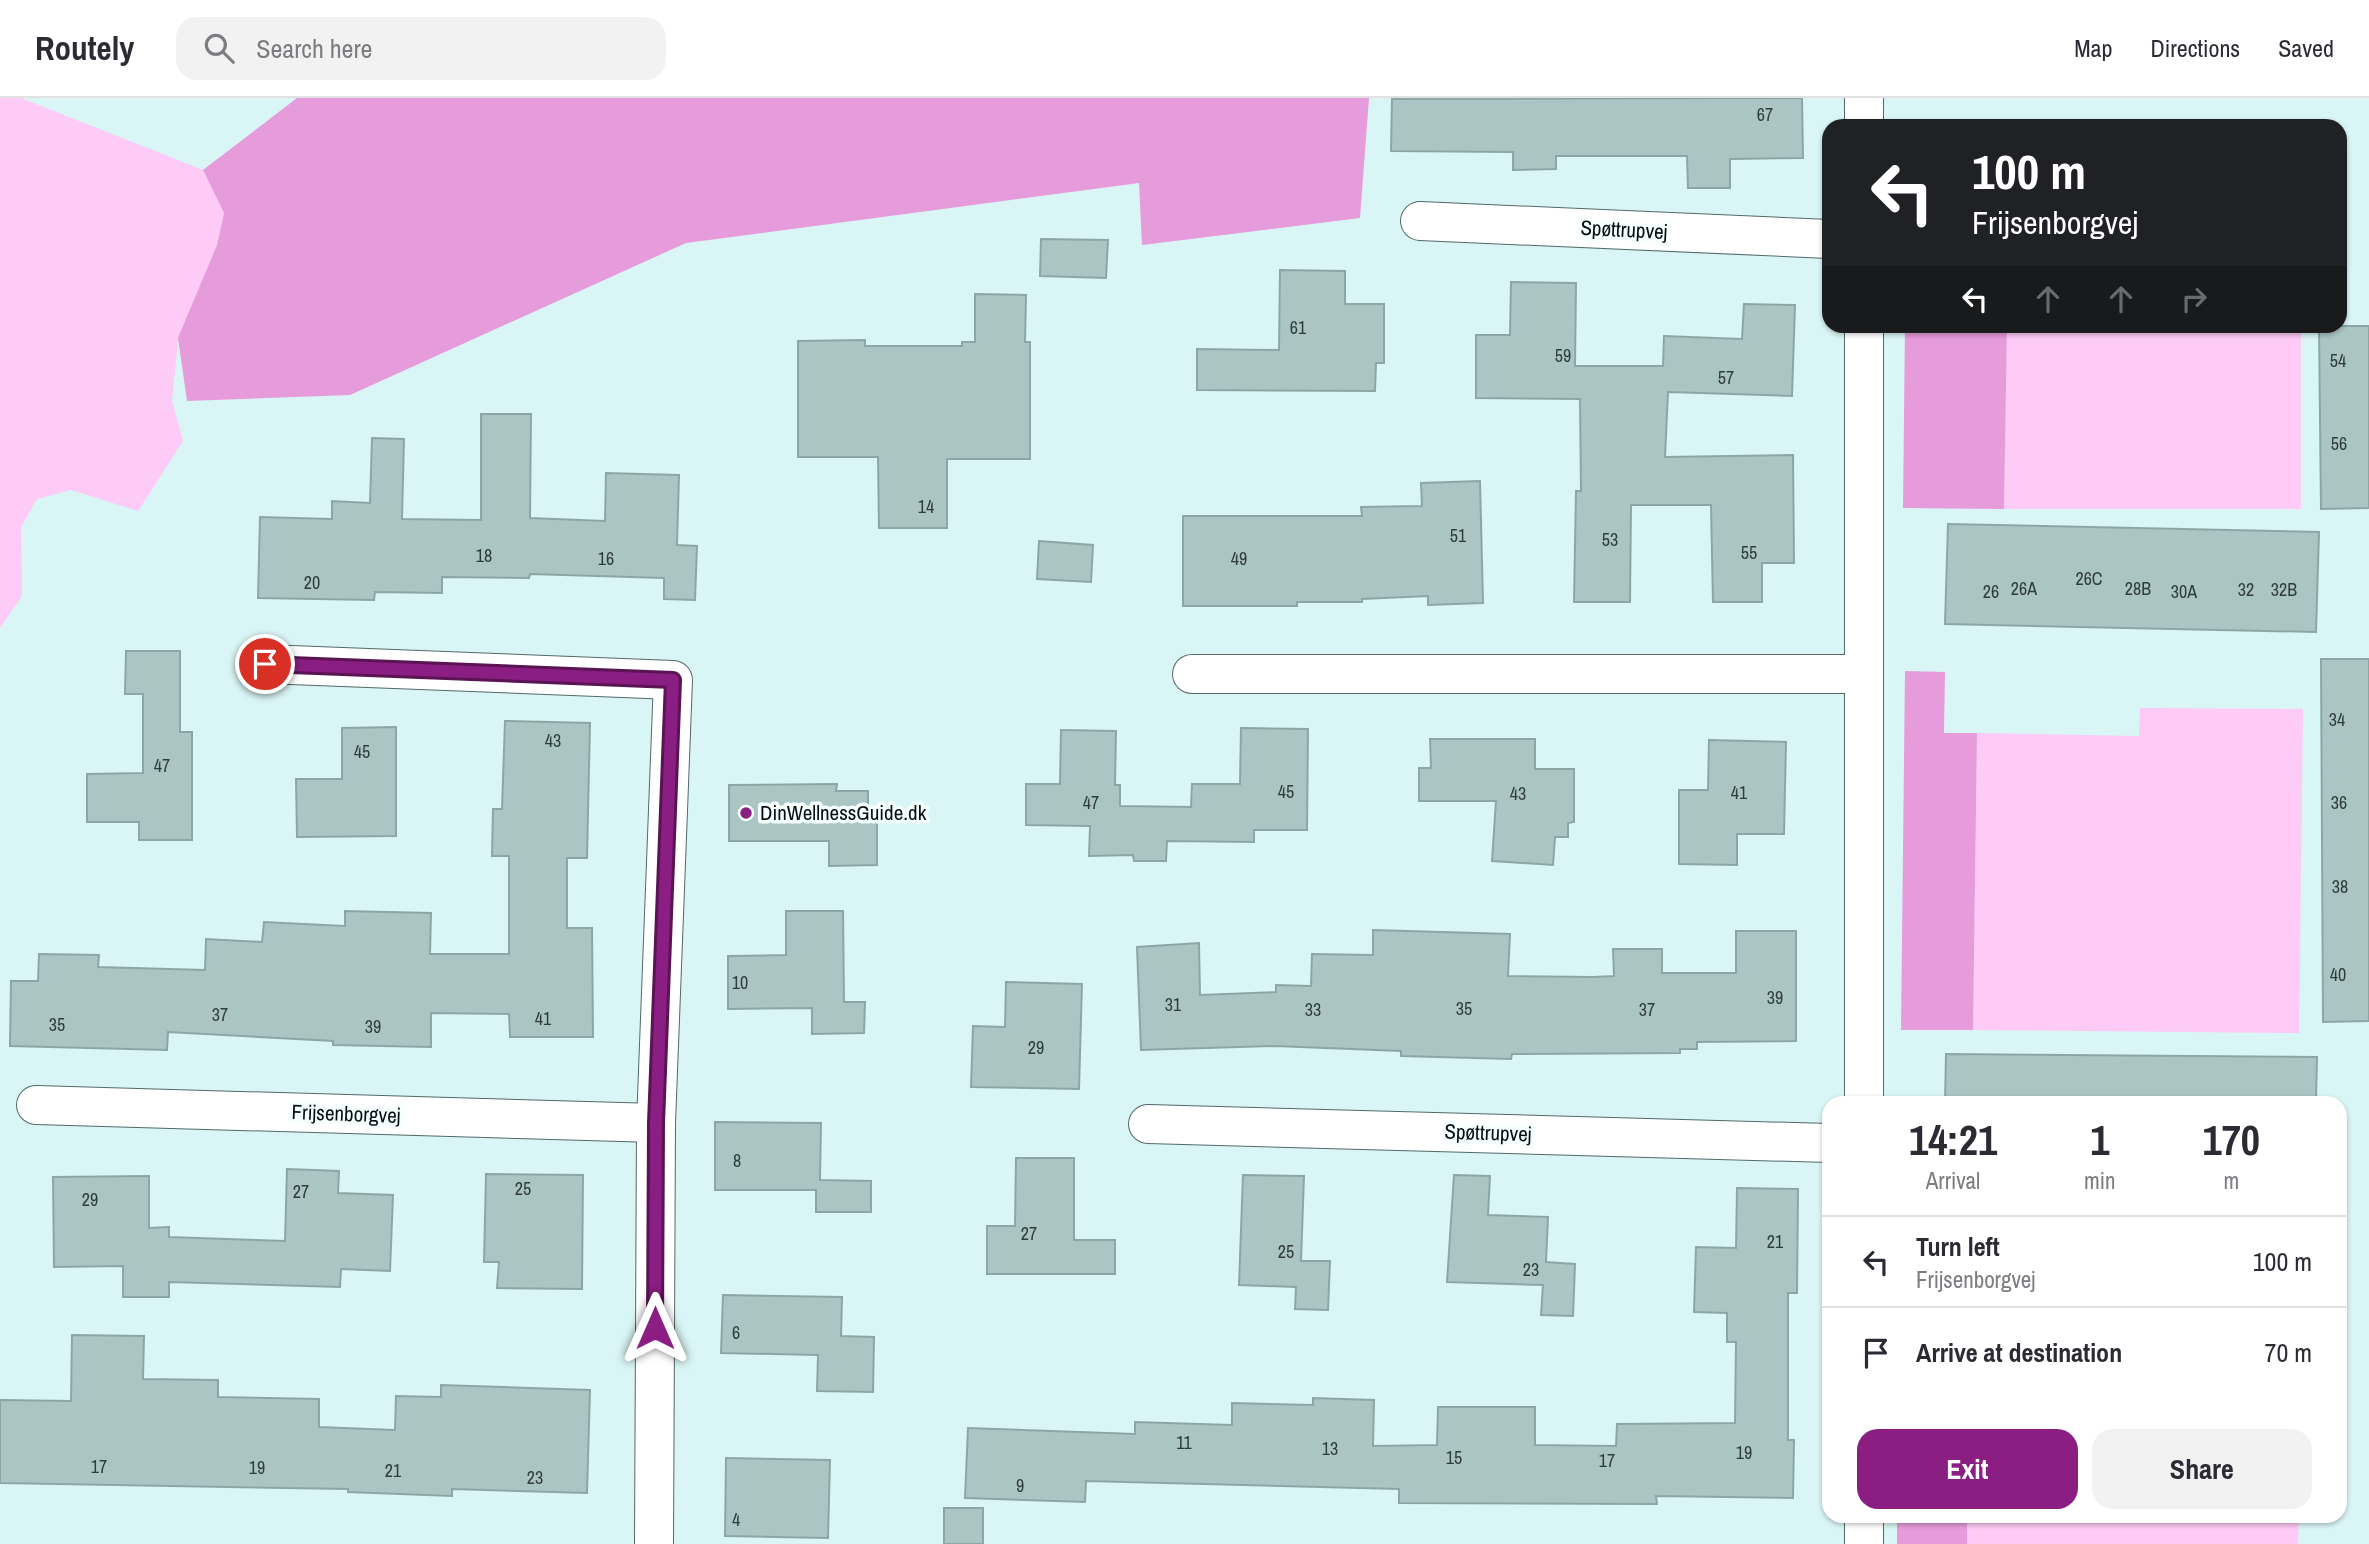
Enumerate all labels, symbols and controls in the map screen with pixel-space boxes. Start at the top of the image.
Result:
search box [176,17,666,80]
text: Routely [35,26,134,70]
icon: search [200,29,238,67]
text: Search here [256,31,372,66]
text: Map [2074,32,2112,64]
text: Directions [2150,32,2240,64]
text: Saved [2278,32,2334,64]
house number: 67 [1757,102,1773,127]
text: 100 m [1972,138,2086,204]
icon: left [1857,147,1948,238]
text: Frijsenborgvej [1972,201,2138,244]
street label: Spøttrupvej [1580,213,1668,246]
icon: left [1956,280,1994,318]
icon: ahead [2029,280,2067,318]
icon: ahead [2102,280,2140,318]
icon: right [2175,280,2213,318]
house number: 61 [1290,315,1307,340]
house number: 59 [1555,343,1571,368]
house number: 54 [2330,348,2346,373]
house number: 57 [1718,365,1734,390]
house number: 56 [2331,431,2347,456]
house number: 14 [918,494,934,519]
house number: 51 [1450,523,1467,548]
house number: 53 [1602,527,1618,552]
house number: 55 [1741,540,1757,565]
house number: 18 [476,543,492,568]
house number: 16 [598,546,614,571]
house number: 49 [1231,546,1247,571]
house number: 26C [2075,566,2103,591]
house number: 20 [304,570,320,595]
house number: 26A [2011,576,2037,601]
house number: 28B [2125,576,2151,601]
house number: 32 [2238,577,2254,602]
house number: 32B [2271,577,2297,602]
house number: 26 [1983,579,1999,604]
house number: 30A [2171,579,2197,604]
pin [235,634,295,694]
icon: arrive [246,645,284,683]
house number: 34 [2329,707,2345,732]
house number: 43 [545,728,561,753]
house number: 45 [354,739,370,764]
house number: 47 [154,753,170,778]
house number: 45 [1278,779,1294,804]
house number: 41 [1731,780,1748,805]
house number: 43 [1510,781,1526,806]
house number: 47 [1083,790,1099,815]
house number: 36 [2331,790,2347,815]
place label: DinWellnessGuide.dk [760,798,927,827]
marker: DinWellnessGuide.dk [738,805,754,821]
house number: 38 [2332,874,2348,899]
house number: 40 [2330,962,2346,987]
house number: 10 [732,970,748,995]
house number: 39 [1767,985,1783,1010]
house number: 31 [1165,992,1182,1017]
house number: 35 [1456,996,1472,1021]
house number: 33 [1305,997,1321,1022]
house number: 37 [1639,997,1655,1022]
house number: 37 [212,1002,228,1027]
house number: 41 [535,1006,552,1031]
house number: 35 [49,1012,65,1037]
house number: 39 [365,1014,381,1039]
house number: 29 [1028,1035,1044,1060]
street label: Frijsenborgvej [291,1097,401,1130]
text: 14:21 [1909,1112,1997,1168]
text: 1 [2090,1112,2109,1168]
text: 170 [2203,1112,2260,1168]
street label: Spøttrupvej [1444,1116,1532,1149]
house number: 8 [733,1148,741,1173]
text: Arrival [1926,1165,1980,1196]
text: min [2084,1165,2116,1196]
text: m [2223,1165,2239,1196]
house number: 25 [515,1176,531,1201]
house number: 27 [293,1179,309,1204]
house number: 29 [82,1187,98,1212]
house number: 27 [1021,1221,1037,1246]
house number: 21 [1767,1229,1784,1254]
text: Turn left [1916,1229,2000,1264]
house number: 25 [1278,1239,1294,1264]
icon: left [1857,1243,1895,1281]
text: 100 m [2253,1244,2312,1279]
house number: 23 [1523,1257,1539,1282]
text: Frijsenborgvej [1916,1264,2036,1295]
position arrow [618,1291,692,1365]
house number: 6 [732,1320,740,1345]
icon: arrive [1857,1334,1895,1372]
text: Arrive at destination [1916,1335,2122,1370]
text: 70 m [2265,1335,2312,1370]
button: Exit [1857,1429,2078,1509]
button: Share [2092,1429,2312,1509]
house number: 11 [1176,1430,1192,1455]
house number: 13 [1322,1436,1338,1461]
house number: 19 [1736,1440,1752,1465]
house number: 15 [1446,1445,1462,1470]
house number: 17 [1599,1448,1615,1473]
house number: 17 [91,1454,107,1479]
house number: 19 [249,1455,265,1480]
house number: 21 [385,1458,402,1483]
house number: 23 [527,1465,543,1490]
house number: 9 [1016,1473,1024,1498]
house number: 4 [732,1507,740,1532]

